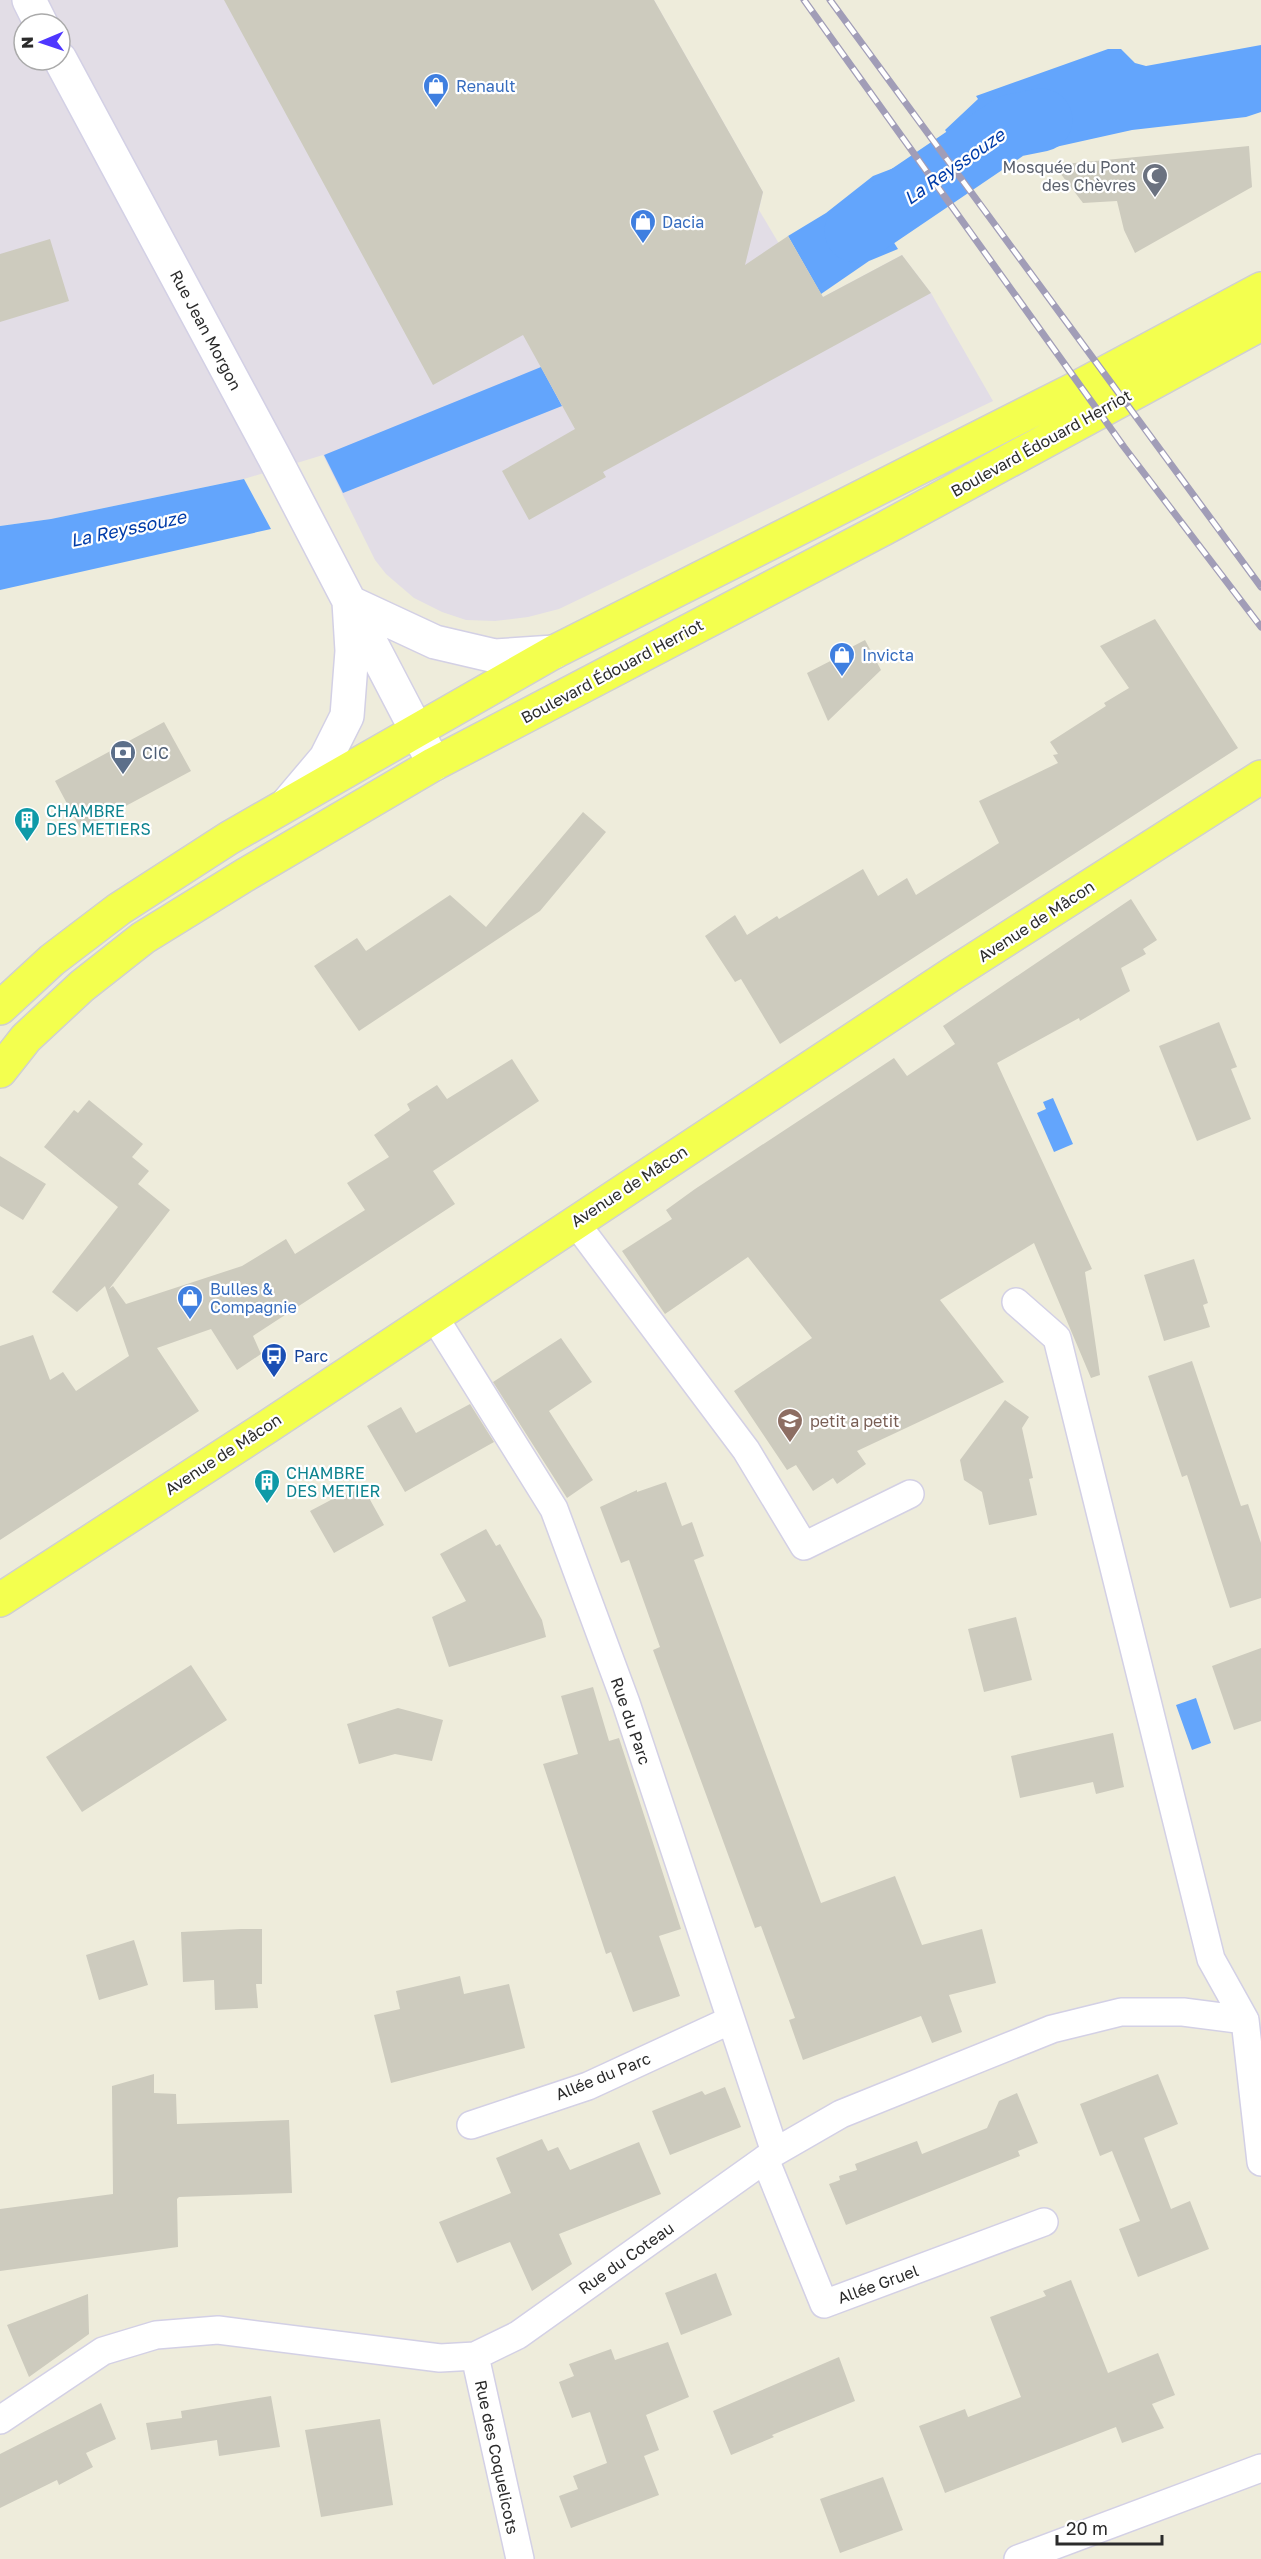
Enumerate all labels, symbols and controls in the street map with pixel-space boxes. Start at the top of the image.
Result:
north arrow [12,12,72,72]
text: N [17,36,37,49]
shop icon: Renault [421,71,451,109]
place label: Renault [456,76,516,96]
water label: La Reyssouze [899,122,1010,209]
place label: Mosquée du Pont des Chèvres [1003,157,1136,195]
mosque icon: Mosquée du Pont des Chèvres [1140,161,1170,199]
shop icon: Dacia [628,207,658,245]
place label: Dacia [662,212,704,232]
street label: Rue Jean Morgon [166,266,246,394]
street label: Boulevard Édouard Herriot [947,385,1135,501]
water label: La Reyssouze [68,505,189,551]
street label: Boulevard Édouard Herriot [518,614,706,728]
shop icon: Invicta [827,640,857,678]
place label: Invicta [862,645,914,665]
bank icon: CIC [108,738,138,776]
place label: CIC [142,743,169,763]
place label: CHAMBRE DES METIERS [46,801,151,839]
building icon: CHAMBRE DES METIERS [12,805,42,843]
street label: Avenue de Mâcon [974,876,1098,966]
street label: Avenue de Mâcon [567,1141,691,1231]
place label: Bulles & Compagnie [210,1279,297,1317]
shop icon: Bulles & Compagnie [175,1283,205,1321]
bus stop icon: Parc [259,1341,289,1379]
place label: Parc [294,1346,328,1366]
school or university icon: petit a petit [775,1406,805,1444]
street label: Avenue de Mâcon [161,1409,285,1499]
place label: petit a petit [810,1411,899,1431]
place label: CHAMBRE DES METIER [286,1463,381,1501]
building icon: CHAMBRE DES METIER [252,1467,282,1505]
street label: Rue du Parc [607,1675,655,1768]
street label: Allée du Parc [553,2048,654,2104]
street label: Rue du Coteau [574,2218,678,2298]
street label: Allée Gruel [835,2260,921,2308]
street label: Rue des Coquelicots [471,2378,523,2536]
scale bar [1057,2508,1162,2546]
text: 20 m [1066,2517,1108,2539]

